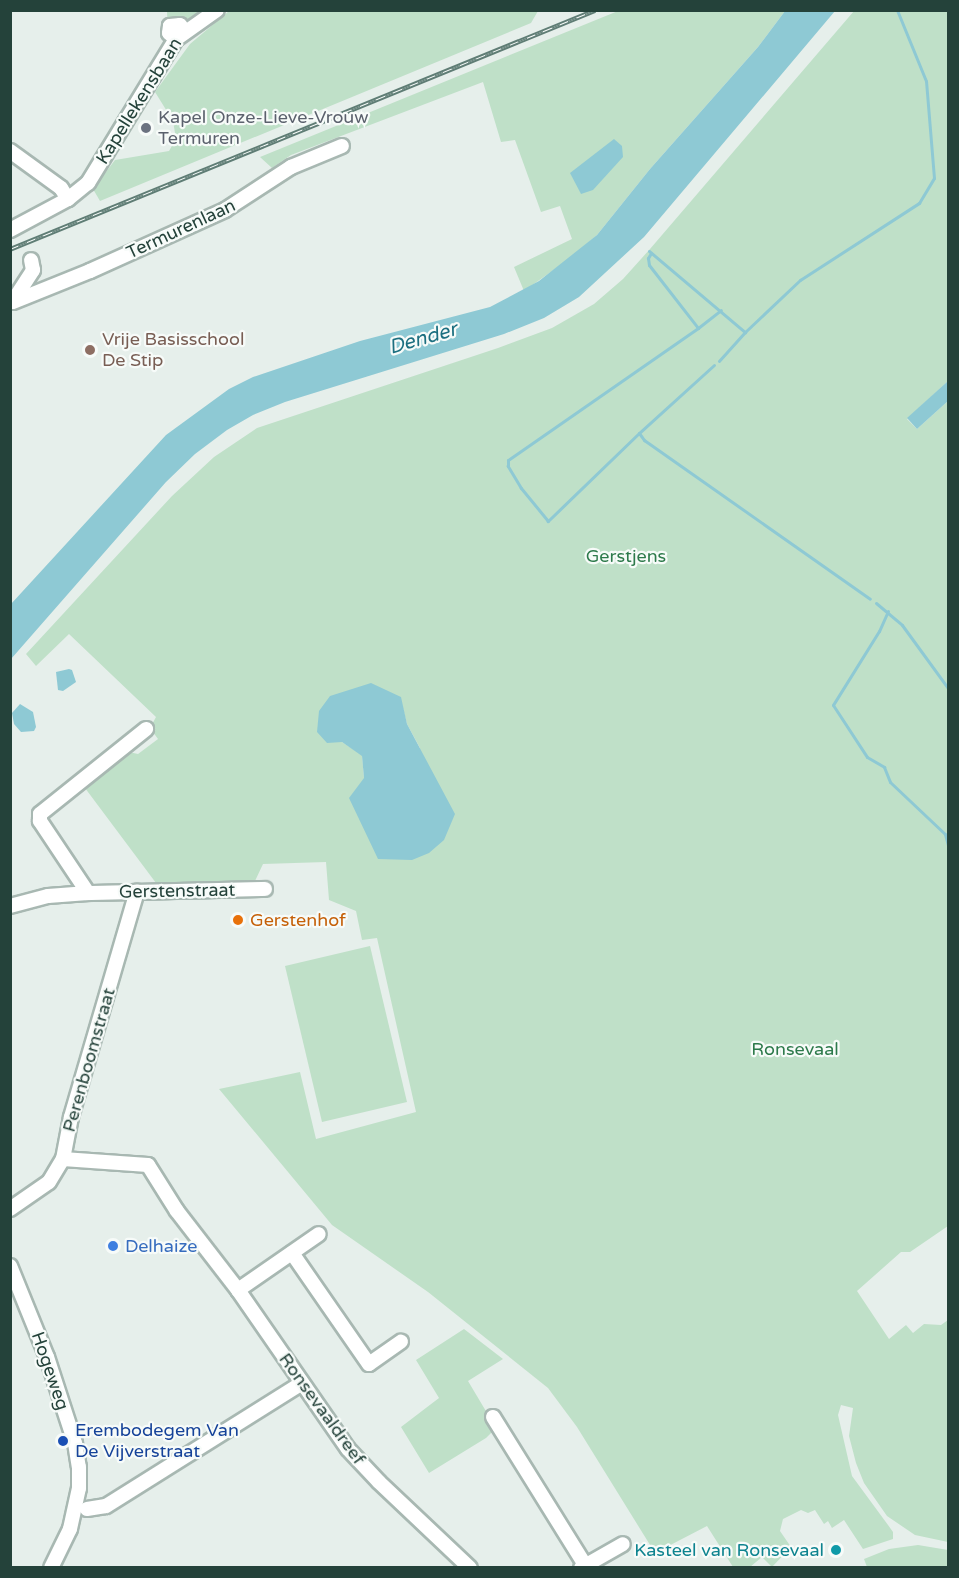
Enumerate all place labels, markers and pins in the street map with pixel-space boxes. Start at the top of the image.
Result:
place label: Kapel Onze-Lieve-Vrouw Termuren [158,107,369,150]
marker: Kapel Onze-Lieve-Vrouw Termuren [139,121,153,135]
place label: Vrije Basisschool De Stip [102,329,244,372]
marker: Vrije Basisschool De Stip [83,343,97,357]
place label: Gerstenhof [250,909,346,931]
marker: Gerstenhof [231,913,245,927]
place label: Delhaize [125,1235,198,1257]
marker: Delhaize [106,1239,120,1253]
place label: Erembodegem Van De Vijverstraat [75,1420,239,1462]
marker: Erembodegem Van De Vijverstraat [56,1434,70,1448]
place label: Kasteel van Ronsevaal [634,1539,824,1561]
marker: Kasteel van Ronsevaal [829,1543,843,1557]

